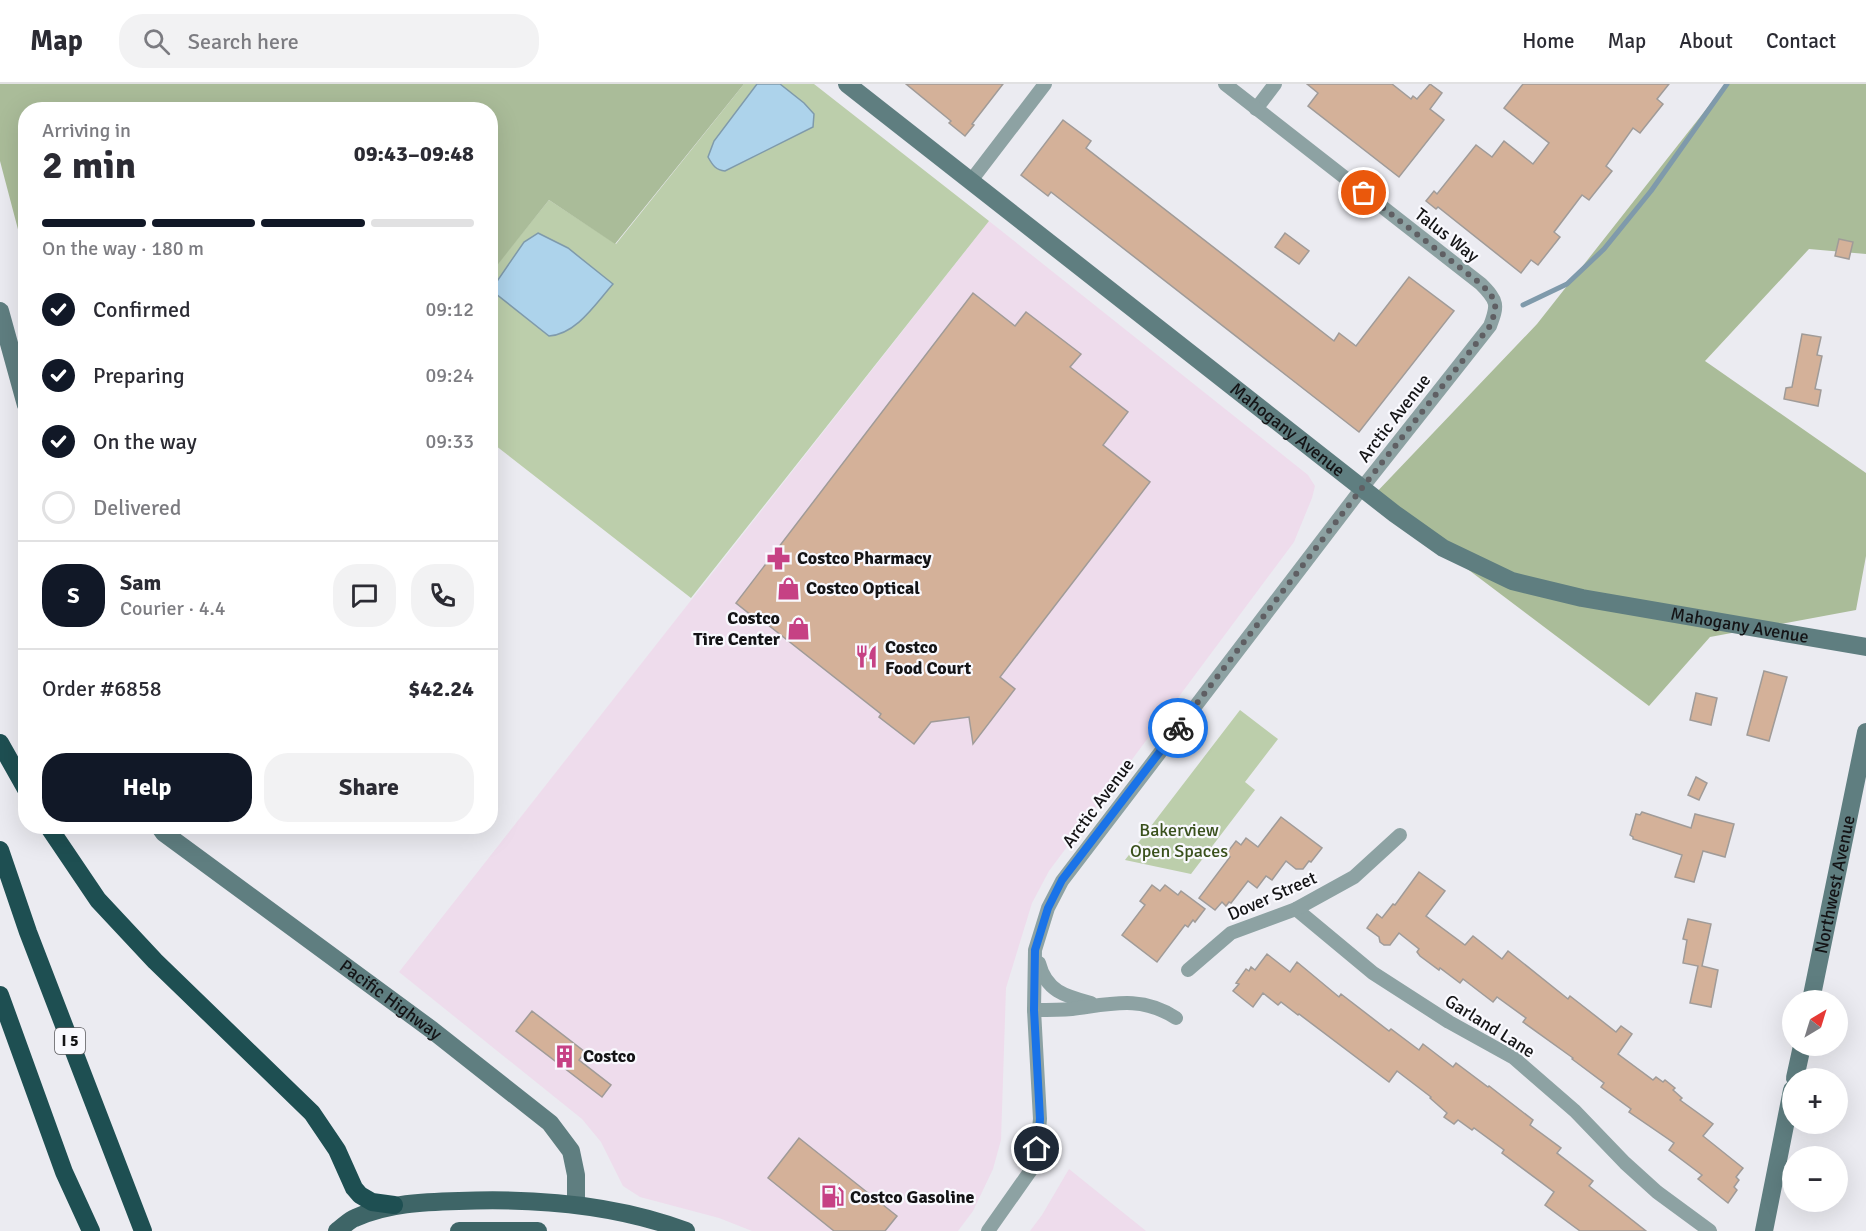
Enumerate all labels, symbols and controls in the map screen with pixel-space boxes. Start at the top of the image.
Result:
search box [119,14,539,68]
text: Map [30,24,83,58]
icon: search [140,25,173,58]
text: Search here [188,28,299,55]
text: Home [1522,28,1575,54]
text: Map [1608,28,1646,54]
text: About [1679,28,1733,54]
text: Contact [1766,28,1836,54]
text: Arriving in [42,118,131,143]
text: 09:43–09:48 [354,140,474,167]
text: 2 min [42,141,136,189]
pin [1338,167,1389,218]
icon: bag [1347,176,1380,209]
street label: Talus Way [1411,203,1484,267]
text: On the way · 180 m [42,236,204,261]
icon: check [42,293,75,326]
text: Confirmed [93,296,191,323]
text: 09:12 [425,297,474,322]
icon: check [42,359,75,392]
text: Preparing [93,362,185,389]
text: 09:24 [425,363,474,388]
street label: Arctic Avenue [1353,370,1435,466]
street label: Mahogany Avenue [1226,378,1349,482]
icon: check [42,425,75,458]
text: On the way [93,428,197,455]
text: 09:33 [425,429,474,454]
text: Delivered [93,494,181,521]
pharmacy icon: Costco Pharmacy [766,545,792,571]
place label: Costco Pharmacy [797,547,932,569]
button: chat [333,564,396,627]
button: phone [411,564,474,627]
text: Sam [120,569,161,596]
shop icon: Costco Optical [775,575,801,601]
place label: Costco Optical [806,577,920,599]
text: S [67,582,80,609]
text: Courier · 4.4 [120,596,226,621]
street label: Mahogany Avenue [1669,602,1811,648]
place label: Costco Tire Center [693,607,781,650]
shop icon: Costco Tire Center [785,615,811,641]
place label: Costco Food Court [885,636,971,679]
restaurant icon: Costco Food Court [854,644,880,670]
text: Order #6858 [42,675,162,702]
text: $42.24 [408,675,474,702]
courier [1148,698,1208,758]
icon: bike [1162,712,1195,745]
button: Help [42,753,252,822]
button: Share [264,753,474,822]
street label: Arctic Avenue [1057,754,1139,852]
street label: Northwest Avenue [1810,813,1860,956]
park label: Bakerview Open Spaces [1130,819,1228,862]
street label: Dover Street [1224,867,1320,925]
street label: Pacific Highway [335,955,447,1045]
street label: Garland Lane [1441,990,1539,1062]
north arrow [1782,990,1848,1056]
map controls [1782,990,1848,1212]
road number: I 5 [55,1028,85,1054]
building icon: Costco [552,1043,578,1069]
place label: Costco [583,1045,636,1067]
button: + [1782,1068,1848,1134]
pin [1011,1123,1062,1174]
icon: home [1020,1132,1053,1165]
button: − [1782,1146,1848,1212]
fuel station icon: Costco Gasoline [819,1184,845,1210]
place label: Costco Gasoline [850,1186,975,1208]

